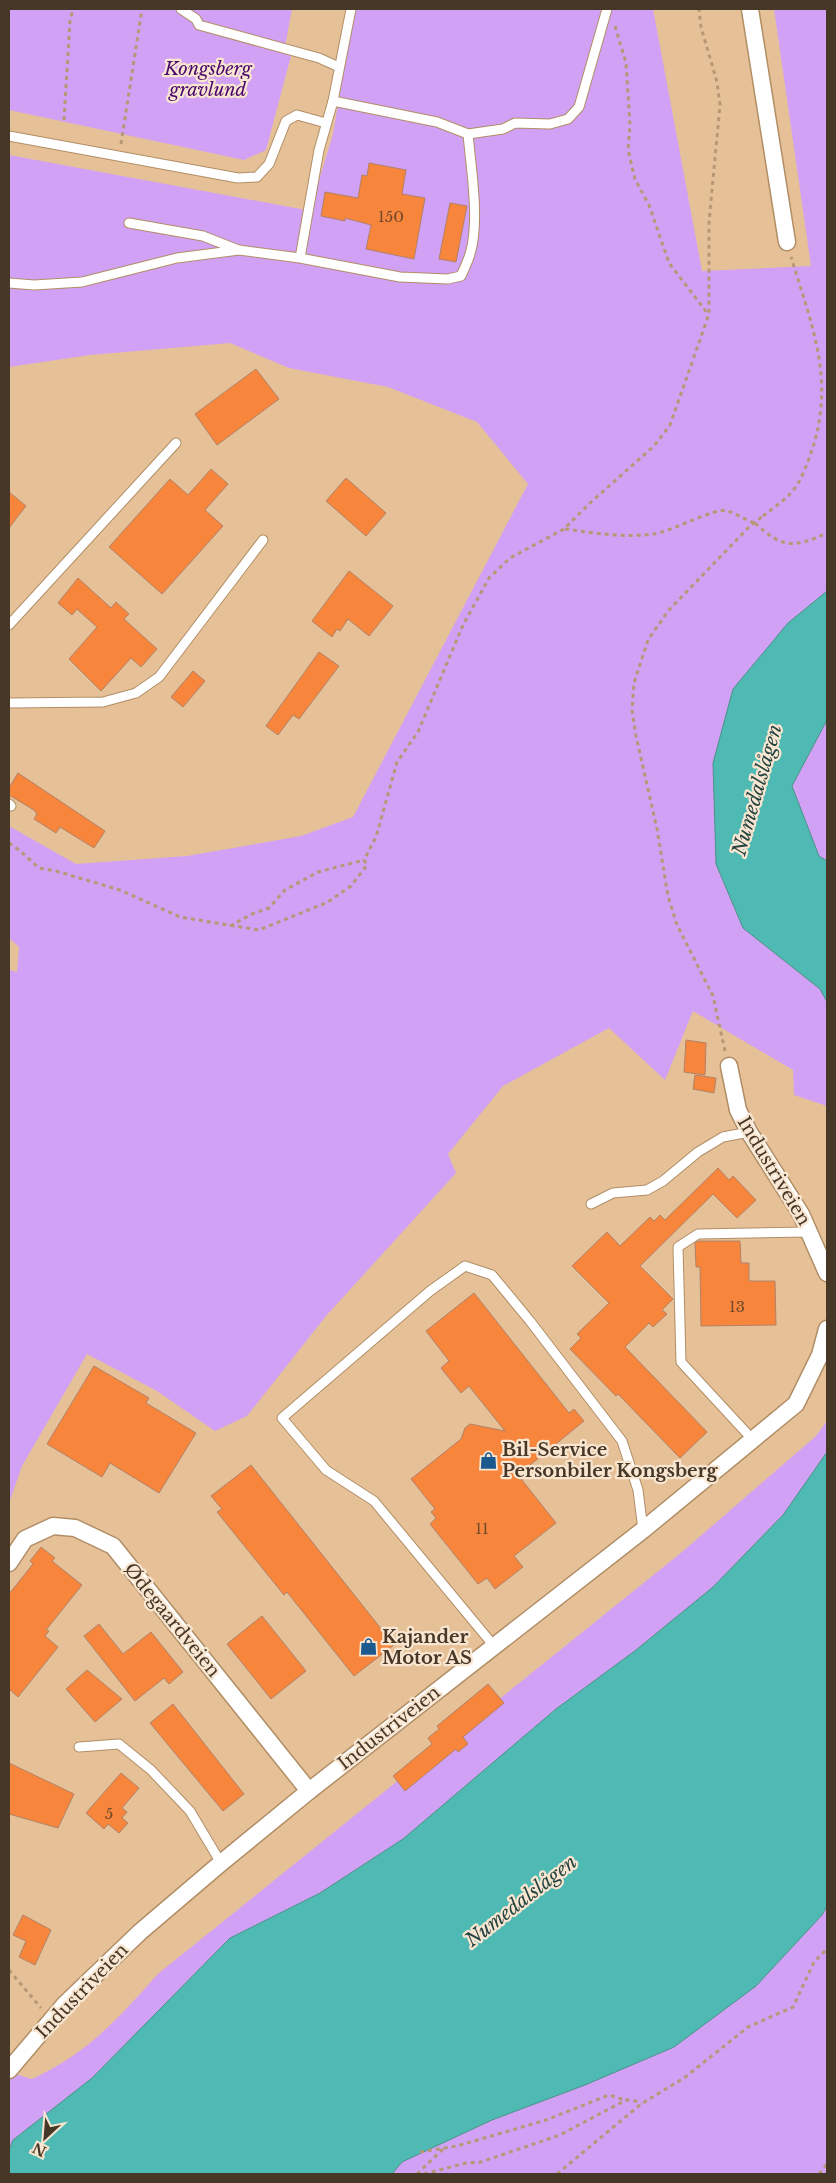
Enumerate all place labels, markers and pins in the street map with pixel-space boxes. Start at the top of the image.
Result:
place label: Bil-Service Personbiler Kongsberg [502,1439,719,1482]
shop icon: Bil-Service Personbiler Kongsberg [478,1450,498,1470]
place label: Kajander Motor AS [382,1626,472,1669]
shop icon: Kajander Motor AS [358,1637,378,1657]

